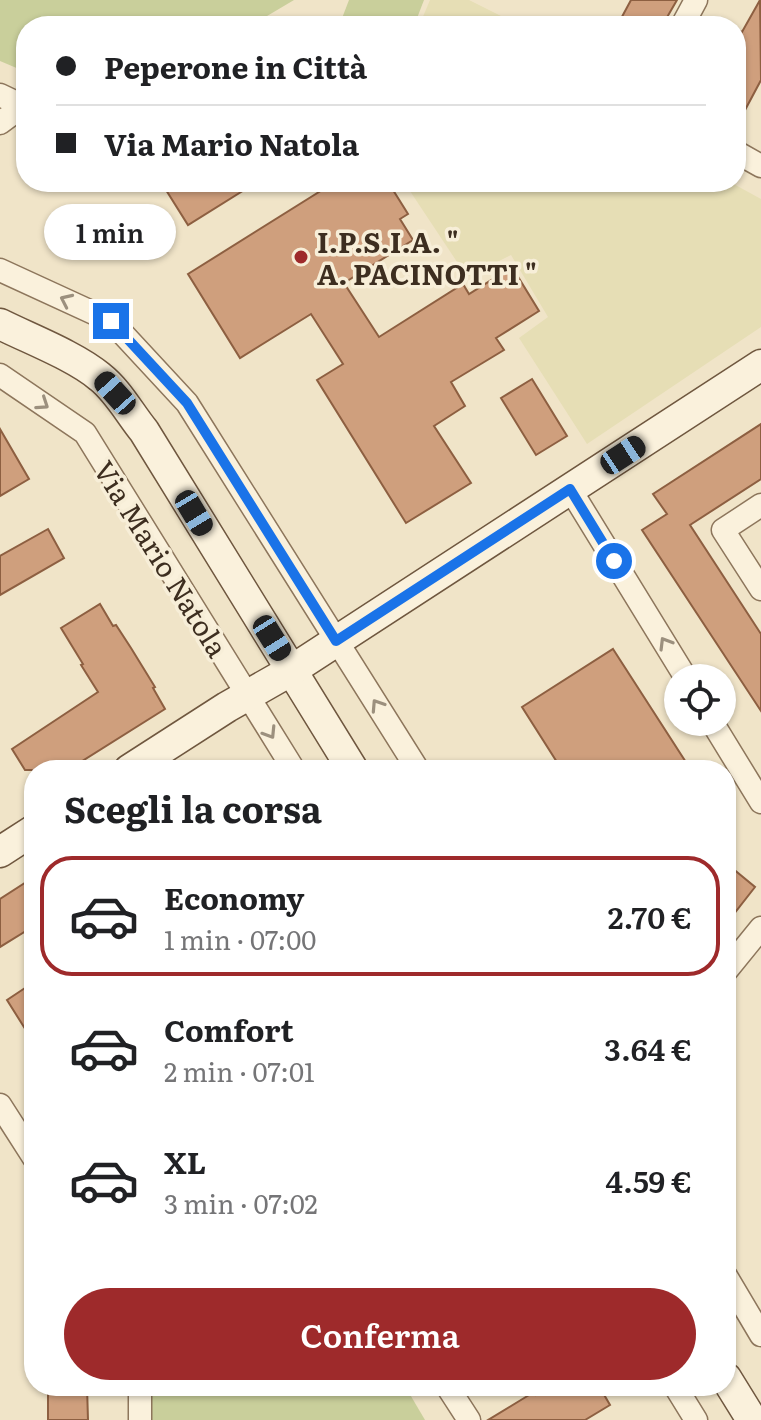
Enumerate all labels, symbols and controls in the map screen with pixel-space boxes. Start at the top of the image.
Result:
text: Peperone in Città [104,44,367,88]
text: Via Mario Natola [104,121,359,165]
callout: 1 min [45,205,177,261]
text: 1 min [76,212,144,251]
place label: I.P.S.I.A. " A. PACINOTTI " [317,220,537,294]
marker: I.P.S.I.A. " A. PACINOTTI " [292,248,310,266]
one-way arrow [60,294,74,310]
route end [93,303,129,339]
car [90,367,140,419]
one-way arrow [34,394,48,409]
car [596,432,650,478]
street label: Via Mario Natola [85,451,239,665]
car [171,486,217,540]
route start [596,543,632,579]
car [249,611,295,665]
one-way arrow [659,637,674,652]
map controls [664,664,736,736]
button: locate [664,664,736,736]
one-way arrow [371,700,386,714]
one-way arrow [261,724,276,738]
text: Scegli la corsa [64,781,322,834]
text: Economy [164,875,304,919]
icon: car [68,880,140,952]
text: 2.70 € [608,894,692,938]
text: 1 min · 07:00 [164,919,316,958]
text: Comfort [164,1007,294,1051]
icon: car [68,1012,140,1084]
text: 3.64 € [604,1026,692,1070]
text: 2 min · 07:01 [164,1051,315,1090]
text: XL [164,1139,206,1183]
icon: car [68,1144,140,1216]
text: 4.59 € [606,1158,692,1202]
text: 3 min · 07:02 [164,1183,318,1222]
button: Conferma [64,1288,696,1380]

